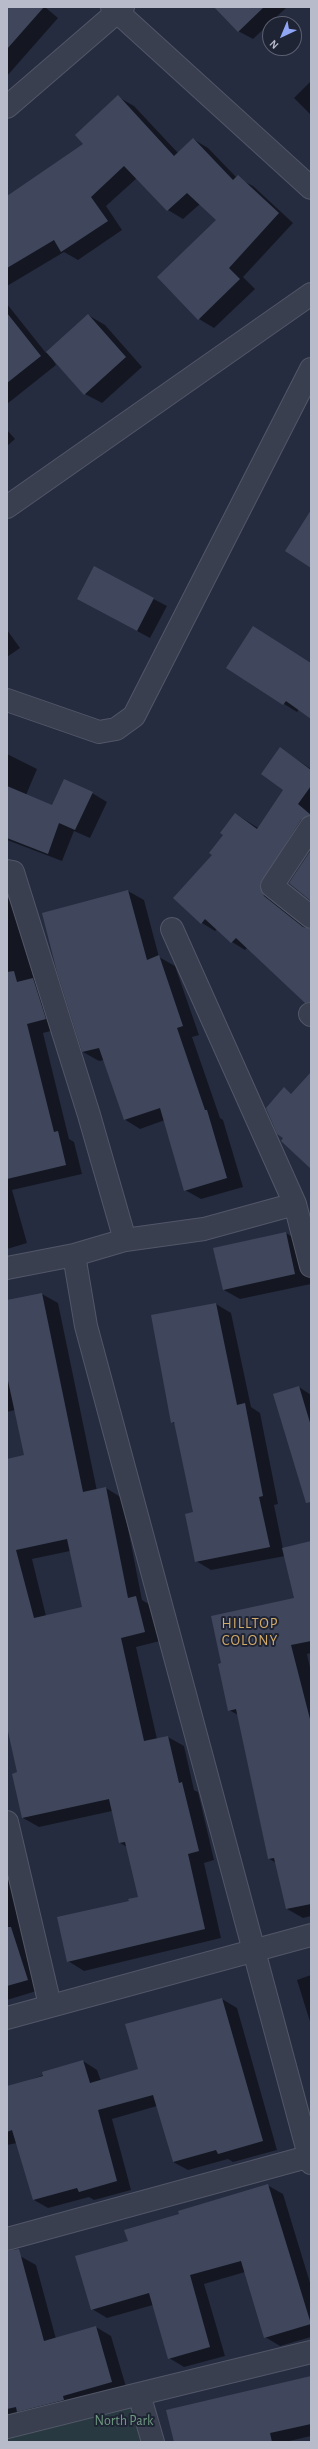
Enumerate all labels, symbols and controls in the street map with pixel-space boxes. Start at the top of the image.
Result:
north arrow [262,16,302,56]
text: N [267,38,281,51]
district label: HILLTOP COLONY [221,1614,279,1649]
park label: North Park [95,2413,153,2429]

